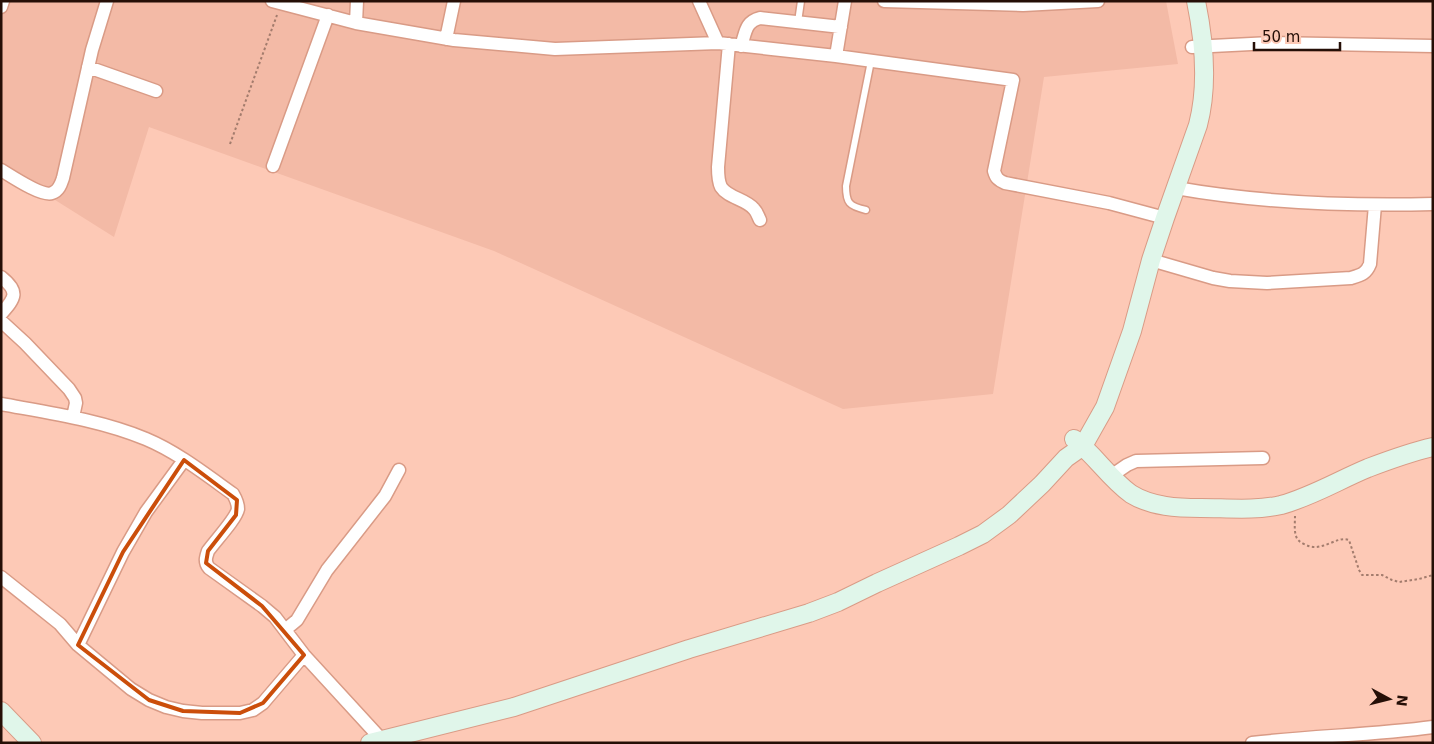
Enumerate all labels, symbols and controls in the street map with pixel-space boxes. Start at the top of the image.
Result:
scale bar [1254,20,1340,52]
text: 50 m [1262,28,1300,46]
north arrow [1364,674,1414,724]
text: N [1393,694,1411,707]

